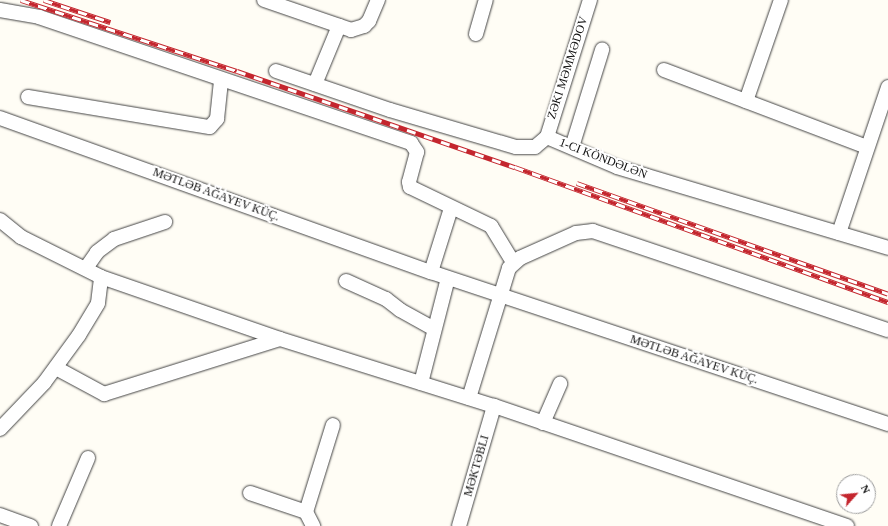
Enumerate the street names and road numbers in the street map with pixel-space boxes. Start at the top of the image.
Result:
street label: ZƏKI MƏMMƏDOV [545,15,591,121]
street label: 1-CI KÖNDƏLƏN [557,136,649,182]
street label: MƏTLƏB AĞAYEV KÜÇ. [150,165,282,225]
street label: MƏTLƏB AĞAYEV KÜÇ. [628,332,760,388]
street label: MƏKTƏBLI [461,434,493,498]

